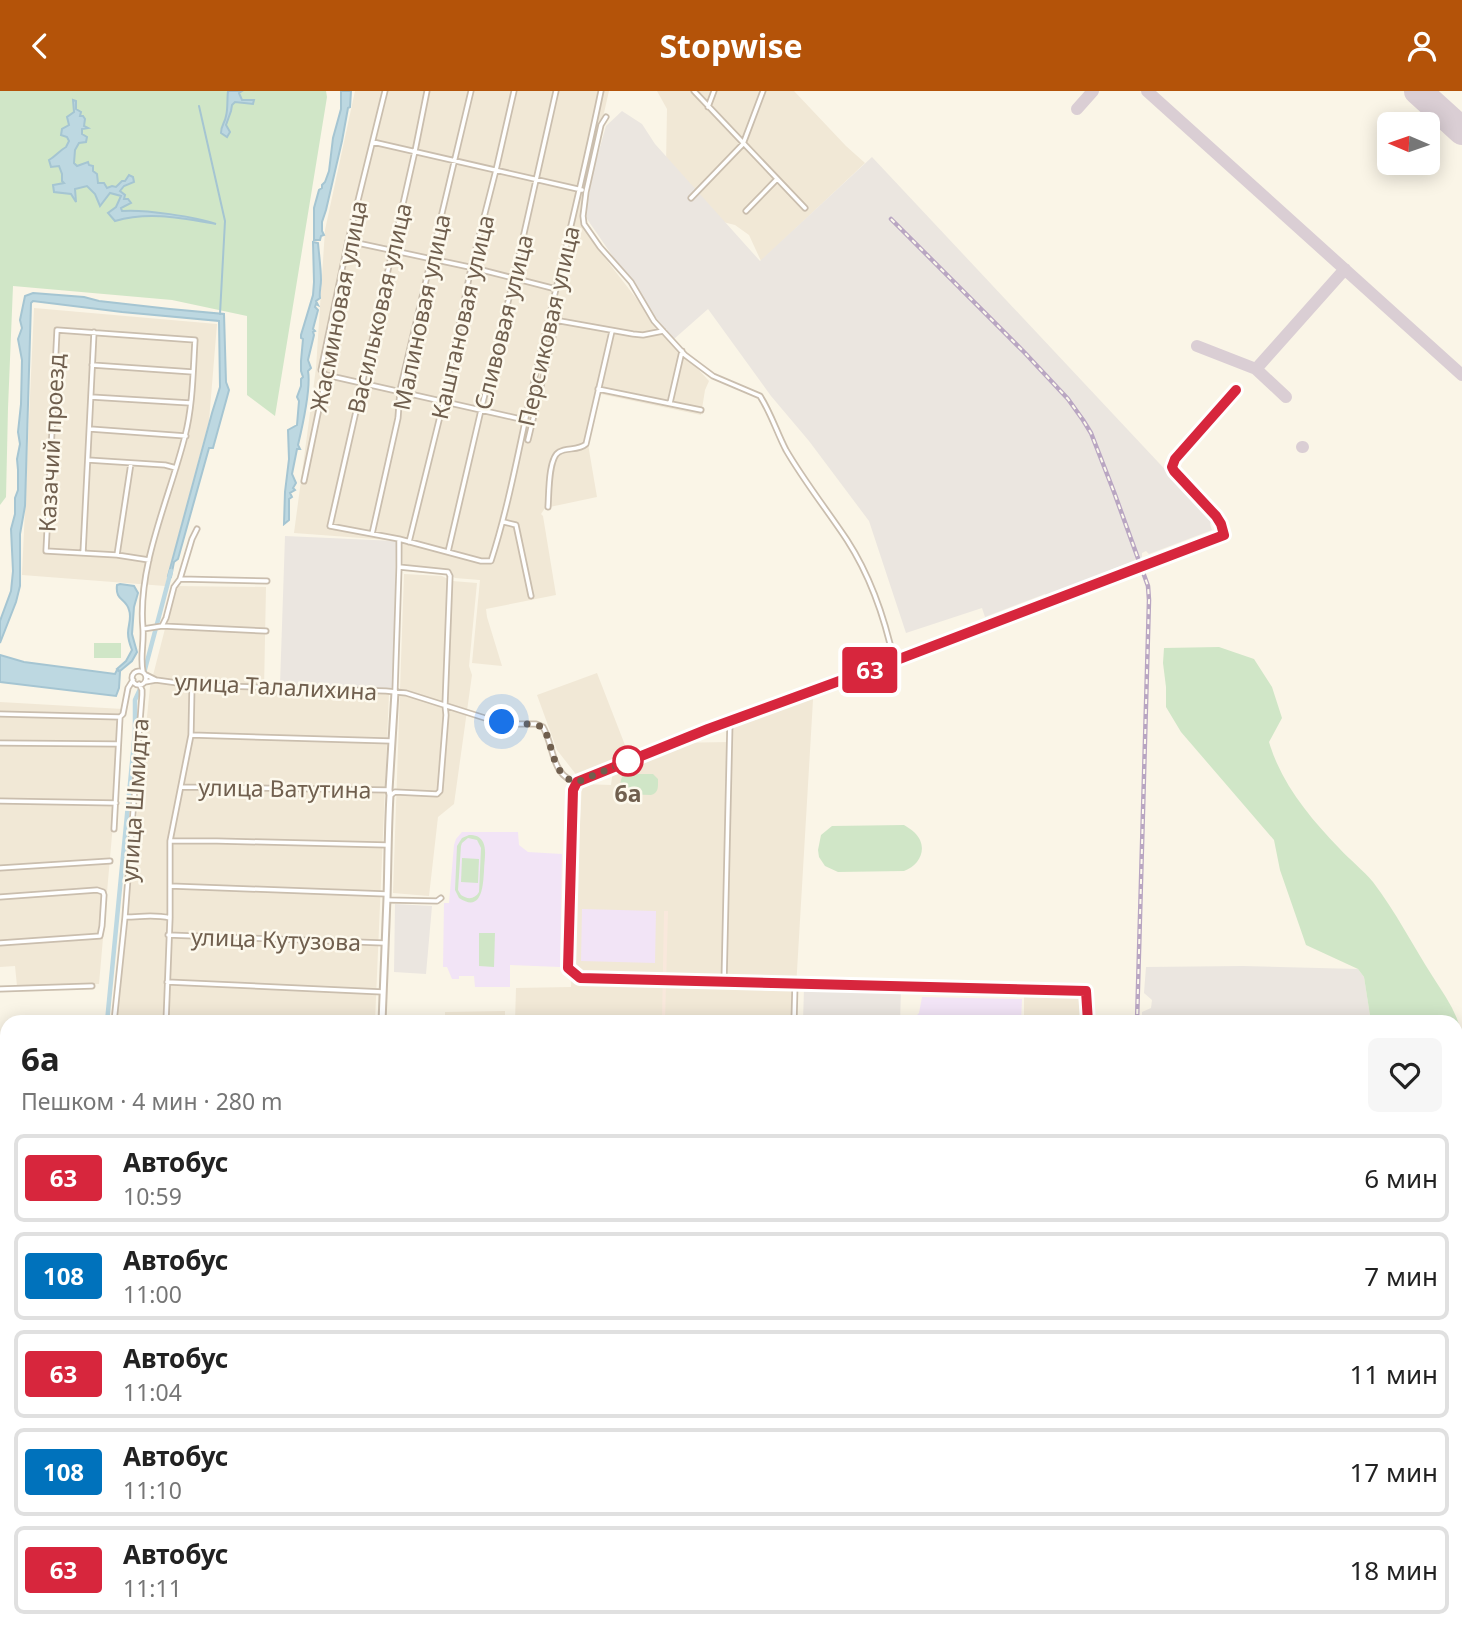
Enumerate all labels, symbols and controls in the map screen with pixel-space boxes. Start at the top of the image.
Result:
text: Stopwise [659,24,803,67]
icon: back [21,27,59,65]
icon: person [1403,27,1441,65]
north arrow [1377,112,1440,175]
map controls [1377,112,1440,175]
street label: Жасминовая улица [302,198,374,414]
street label: Васильковая улица [339,200,419,416]
street label: Малиновая улица [385,211,457,413]
street label: Каштановая улица [423,212,501,422]
street label: Персиковая улица [509,223,587,429]
street label: Сливовая улица [466,231,540,413]
street label: Казачий проезд [30,353,72,533]
line badge: 63 [838,647,902,693]
text: 63 [856,653,884,686]
street label: улица Талалихина [174,665,378,707]
your location [484,704,519,739]
street label: улица Шмидта [112,717,156,883]
marker: 6а [613,746,643,776]
street label: улица Ватутина [198,770,372,806]
place label: 6а [615,777,641,809]
street label: улица Кутузова [190,920,362,958]
text: 6а [21,1036,60,1081]
button: heart [1368,1038,1442,1112]
text: Пешком · 4 мин · 280 m [21,1085,283,1117]
text: Автобус [123,1144,228,1180]
text: 6 мин [1364,1160,1438,1196]
text: 63 [50,1161,77,1194]
text: 10:59 [123,1180,182,1212]
text: Автобус [123,1242,228,1278]
text: 7 мин [1364,1258,1438,1294]
text: 108 [43,1259,84,1292]
text: 11:00 [123,1278,182,1310]
text: Автобус [123,1340,228,1376]
text: 11 мин [1349,1356,1438,1392]
text: 63 [50,1357,77,1390]
text: 11:04 [123,1376,182,1408]
text: Автобус [123,1438,228,1474]
text: 17 мин [1349,1454,1438,1490]
text: 108 [43,1455,84,1488]
text: 11:10 [123,1474,182,1506]
text: Автобус [123,1536,228,1572]
text: 18 мин [1349,1552,1438,1588]
text: 63 [50,1553,77,1586]
text: 11:11 [123,1572,182,1604]

